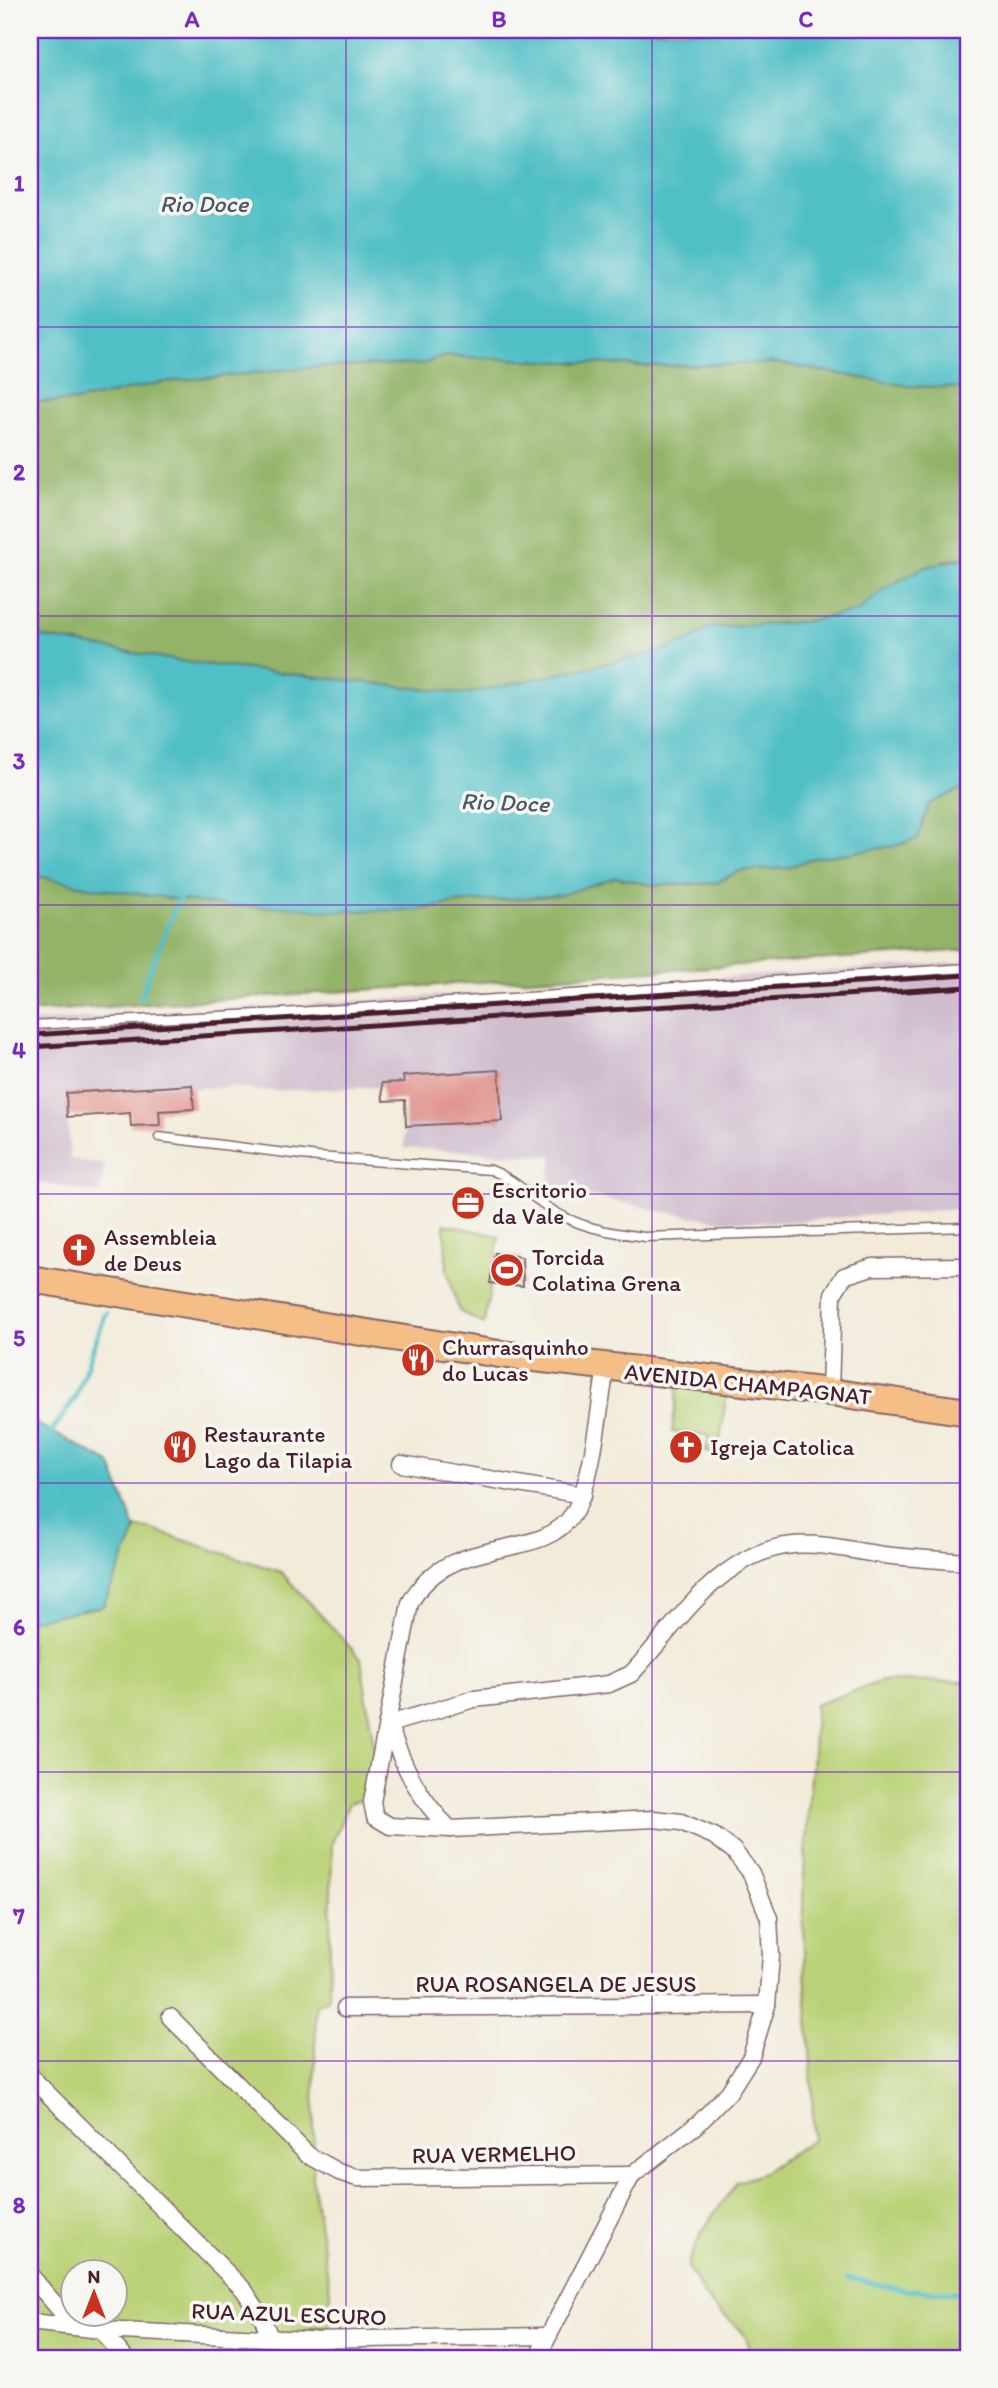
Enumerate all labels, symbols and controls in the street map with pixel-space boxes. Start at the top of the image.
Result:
text: A [184,5,200,33]
text: B [492,5,507,33]
text: C [799,5,814,33]
text: 1 [14,169,25,197]
water label: Rio Doce [160,189,250,218]
text: 2 [13,458,26,486]
text: 3 [13,747,26,775]
water label: Rio Doce [460,786,551,818]
text: 4 [12,1036,26,1064]
place label: Escritorio da Vale [492,1176,587,1230]
office icon: Escritorio da Vale [449,1184,487,1222]
place label: Assembleia de Deus [104,1223,217,1277]
church icon: Assembleia de Deus [60,1231,98,1269]
place label: Torcida Colatina Grena [532,1243,681,1297]
sports icon: Torcida Colatina Grena [488,1251,526,1289]
text: 5 [13,1324,25,1352]
place label: Churrasquinho do Lucas [442,1333,589,1387]
restaurant icon: Churrasquinho do Lucas [399,1341,437,1379]
street label: AVENIDA CHAMPAGNAT [623,1357,873,1411]
place label: Restaurante Lago da Tilapia [204,1420,352,1474]
restaurant icon: Restaurante Lago da Tilapia [161,1428,199,1466]
church icon: Igreja Catolica [667,1428,705,1466]
place label: Igreja Catolica [710,1433,855,1461]
text: 6 [13,1613,25,1641]
text: 7 [12,1902,25,1930]
street label: RUA ROSANGELA DE JESUS [415,1970,697,1998]
street label: RUA VERMELHO [412,2139,576,2169]
text: 8 [13,2191,26,2219]
north arrow [60,2258,130,2328]
text: N [88,2265,100,2288]
street label: RUA AZUL ESCURO [191,2297,387,2331]

